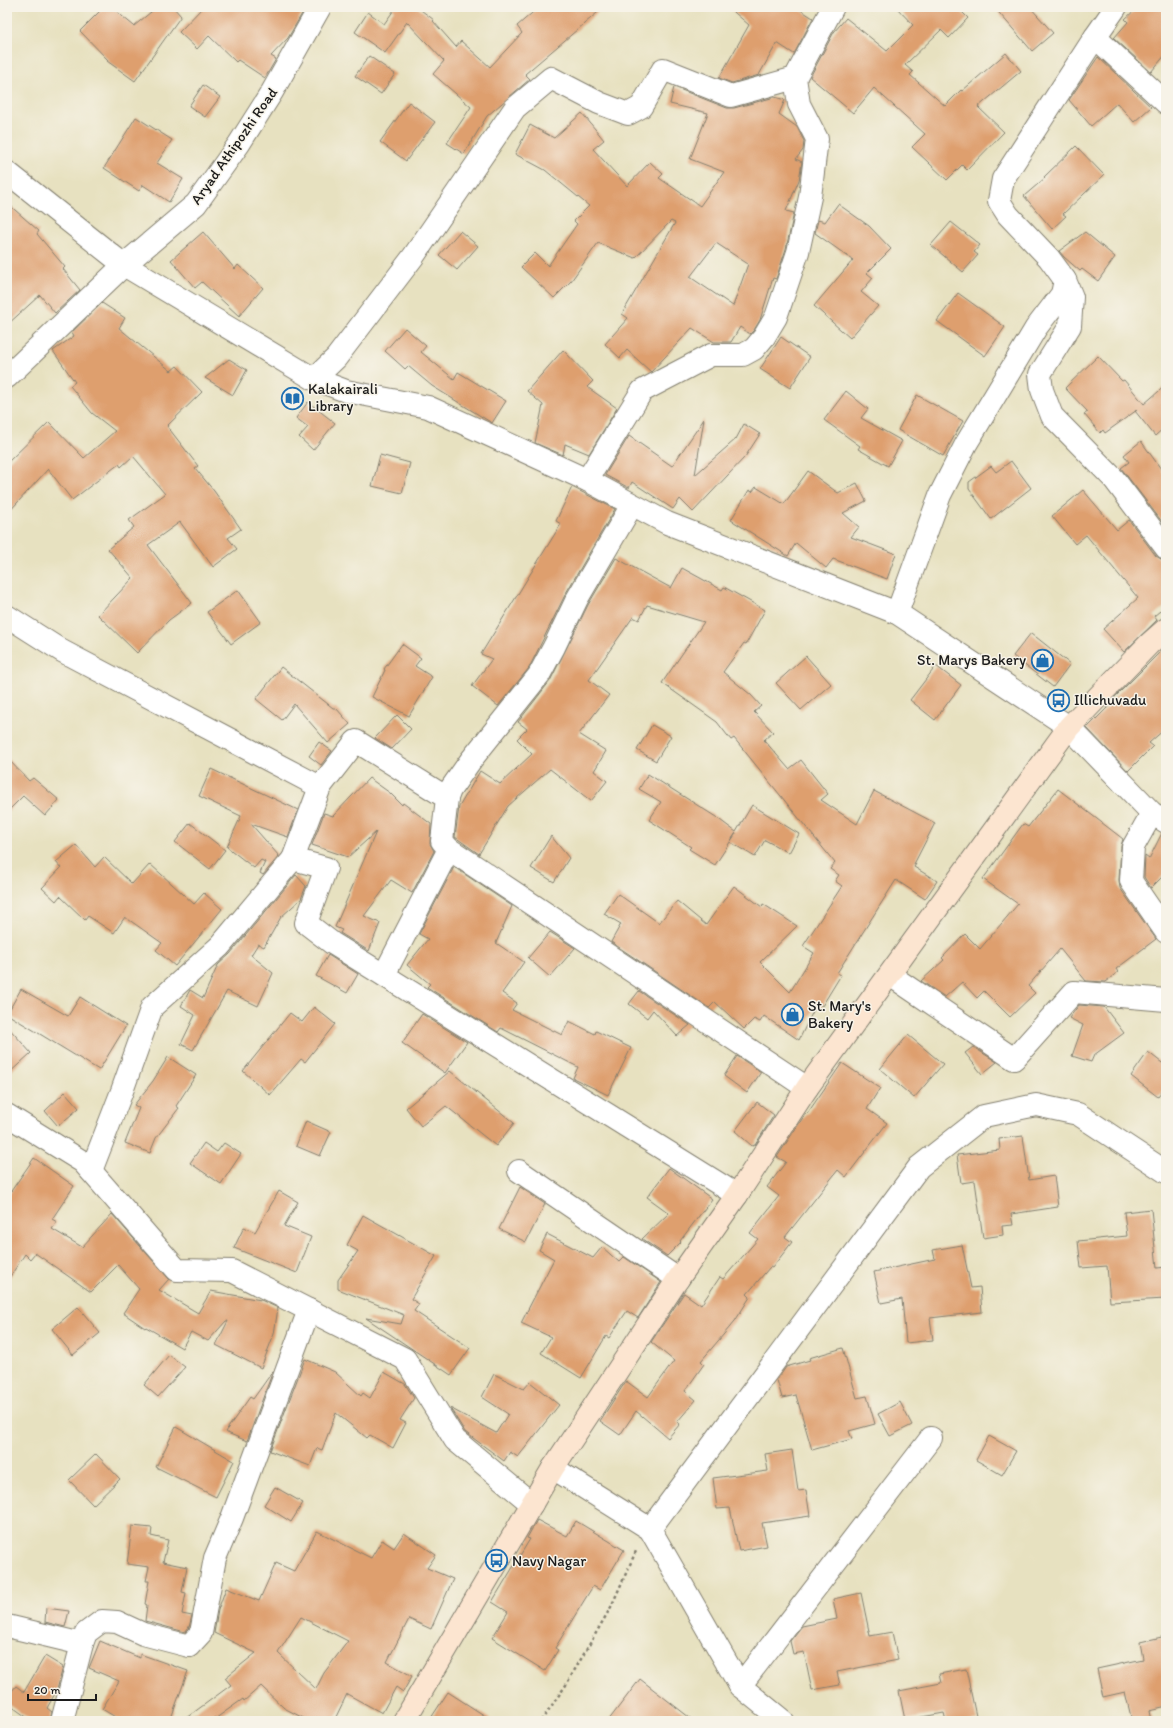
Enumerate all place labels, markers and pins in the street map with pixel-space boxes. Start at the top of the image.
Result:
place label: Kalakairali Library [308,380,378,415]
library icon: Kalakairali Library [280,385,306,411]
shop icon: St. Marys Bakery [1029,647,1055,673]
place label: St. Marys Bakery [917,651,1026,669]
bus stop icon: Illichuvadu [1045,687,1071,713]
place label: Illichuvadu [1074,691,1146,709]
place label: St. Mary's Bakery [808,997,872,1032]
shop icon: St. Mary's Bakery [780,1002,806,1028]
bus stop icon: Navy Nagar [483,1548,509,1574]
place label: Navy Nagar [512,1552,586,1570]

